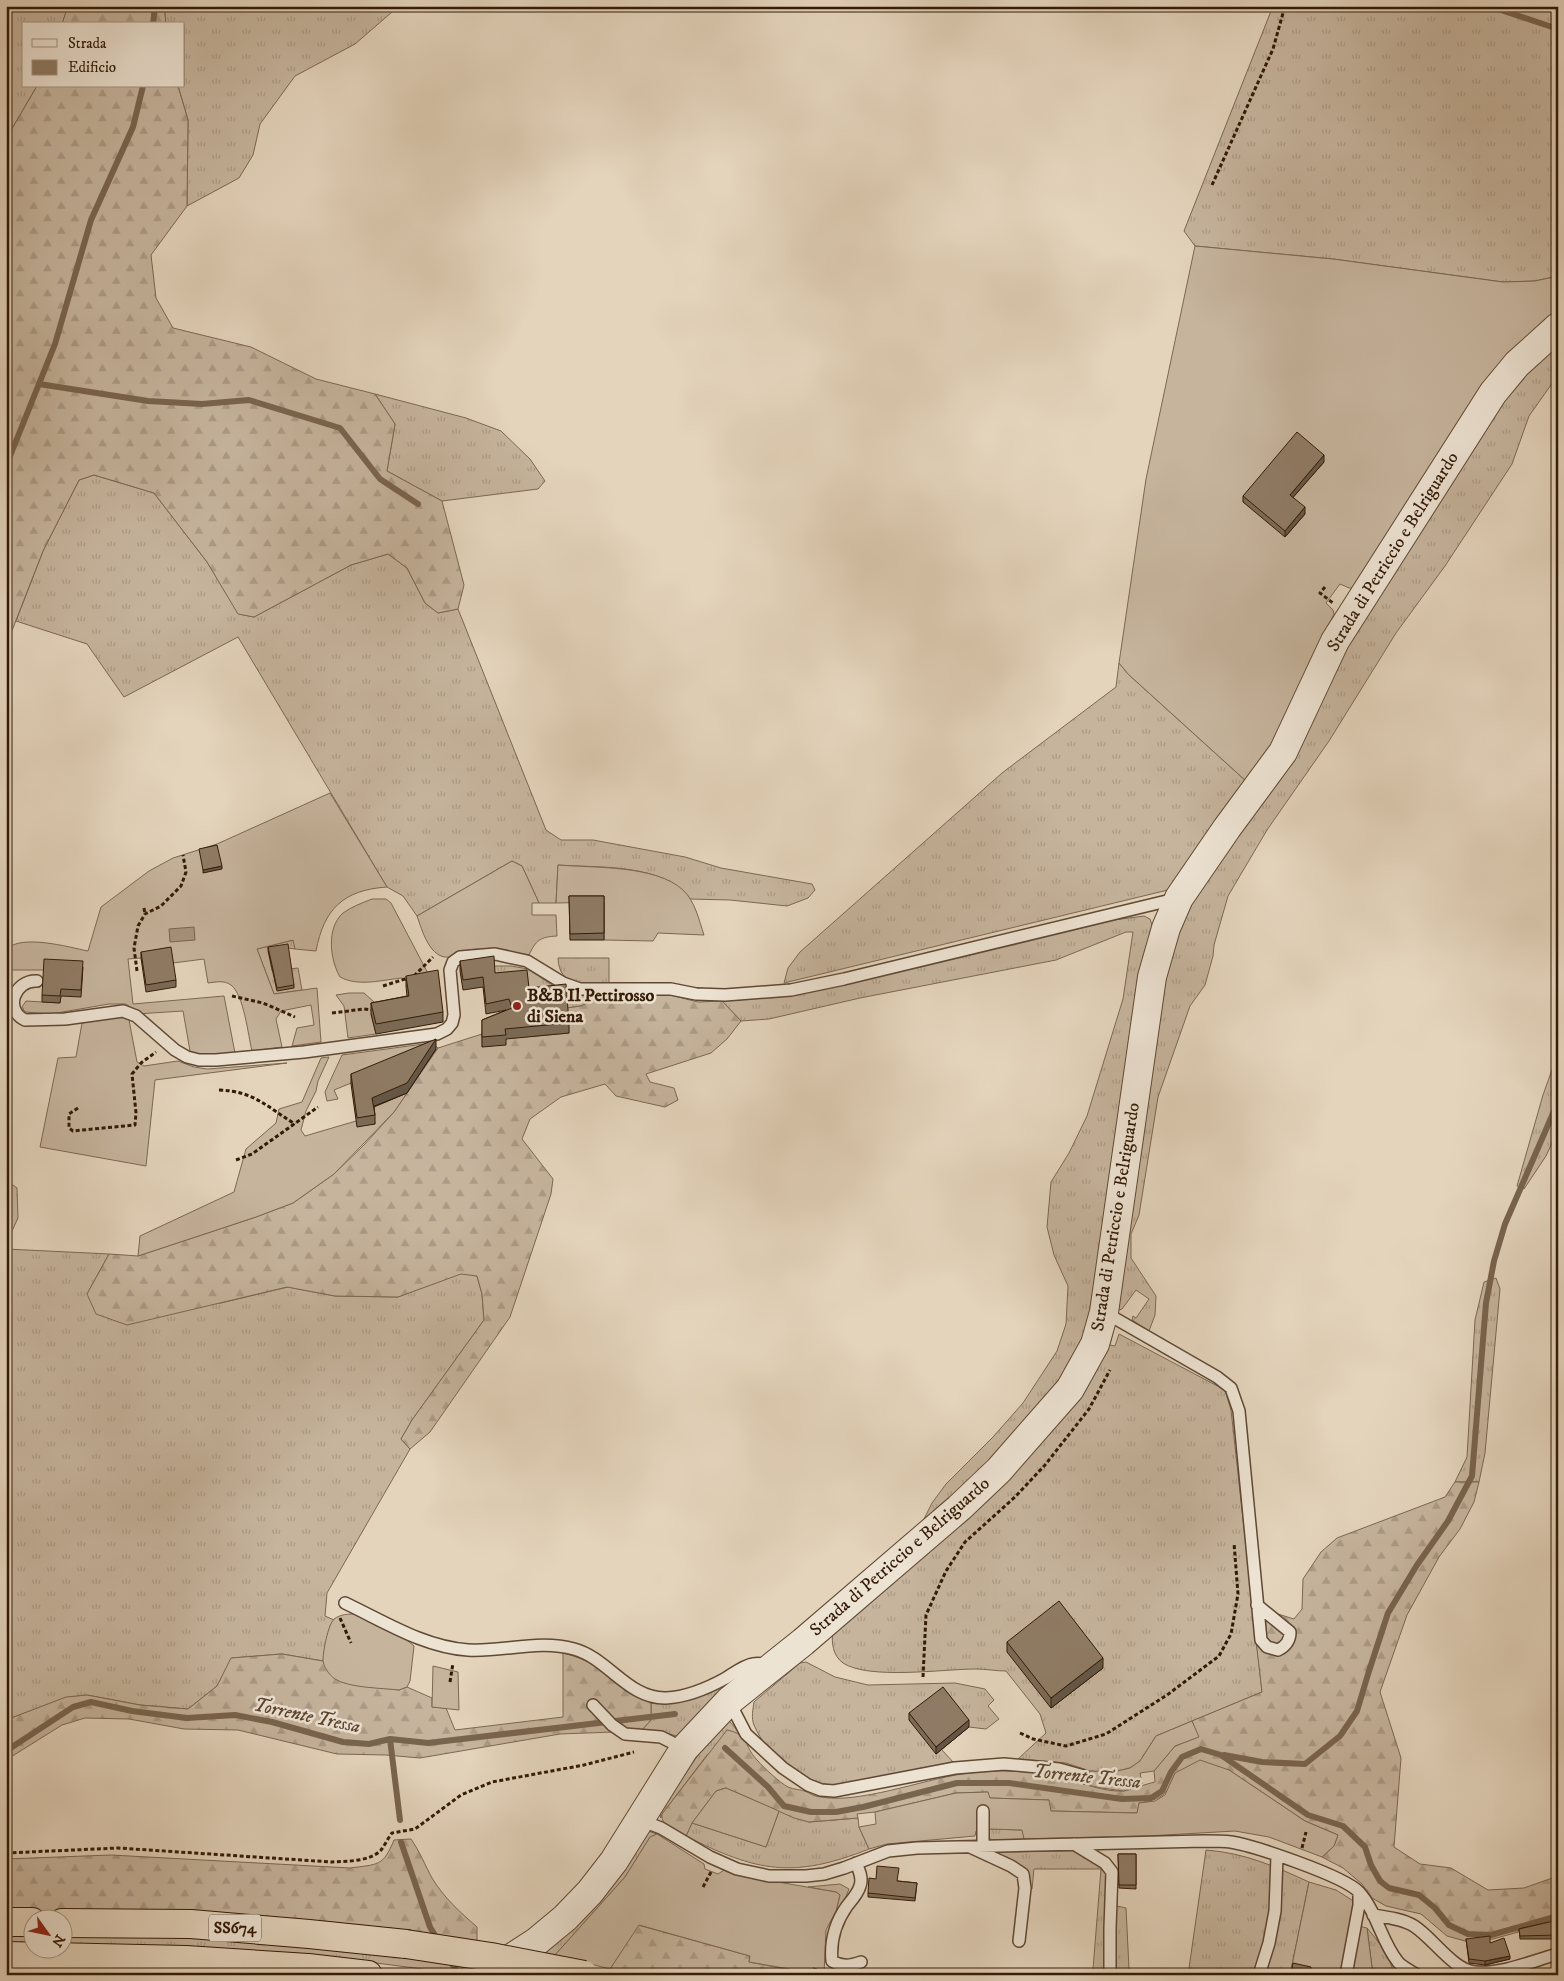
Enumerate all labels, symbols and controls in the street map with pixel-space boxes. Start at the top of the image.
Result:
legend [22,22,185,88]
text: Strada [68,34,107,53]
text: Edificio [68,58,116,77]
street label: Strada di Petriccio e Belriguardo [1322,448,1464,656]
place label: B&B Il Pettirosso di Siena [527,985,654,1028]
marker: B&B Il Pettirosso di Siena [511,1000,523,1012]
street label: Strada di Petriccio e Belriguardo [1087,1101,1145,1333]
street label: Strada di Petriccio e Belriguardo [805,1473,995,1641]
water label: Torrente Tressa [252,1693,362,1739]
water label: Torrente Tressa [1032,1760,1142,1794]
north arrow [22,1908,72,1958]
road number: SS674 [209,1915,261,1942]
text: N [47,1931,69,1951]

